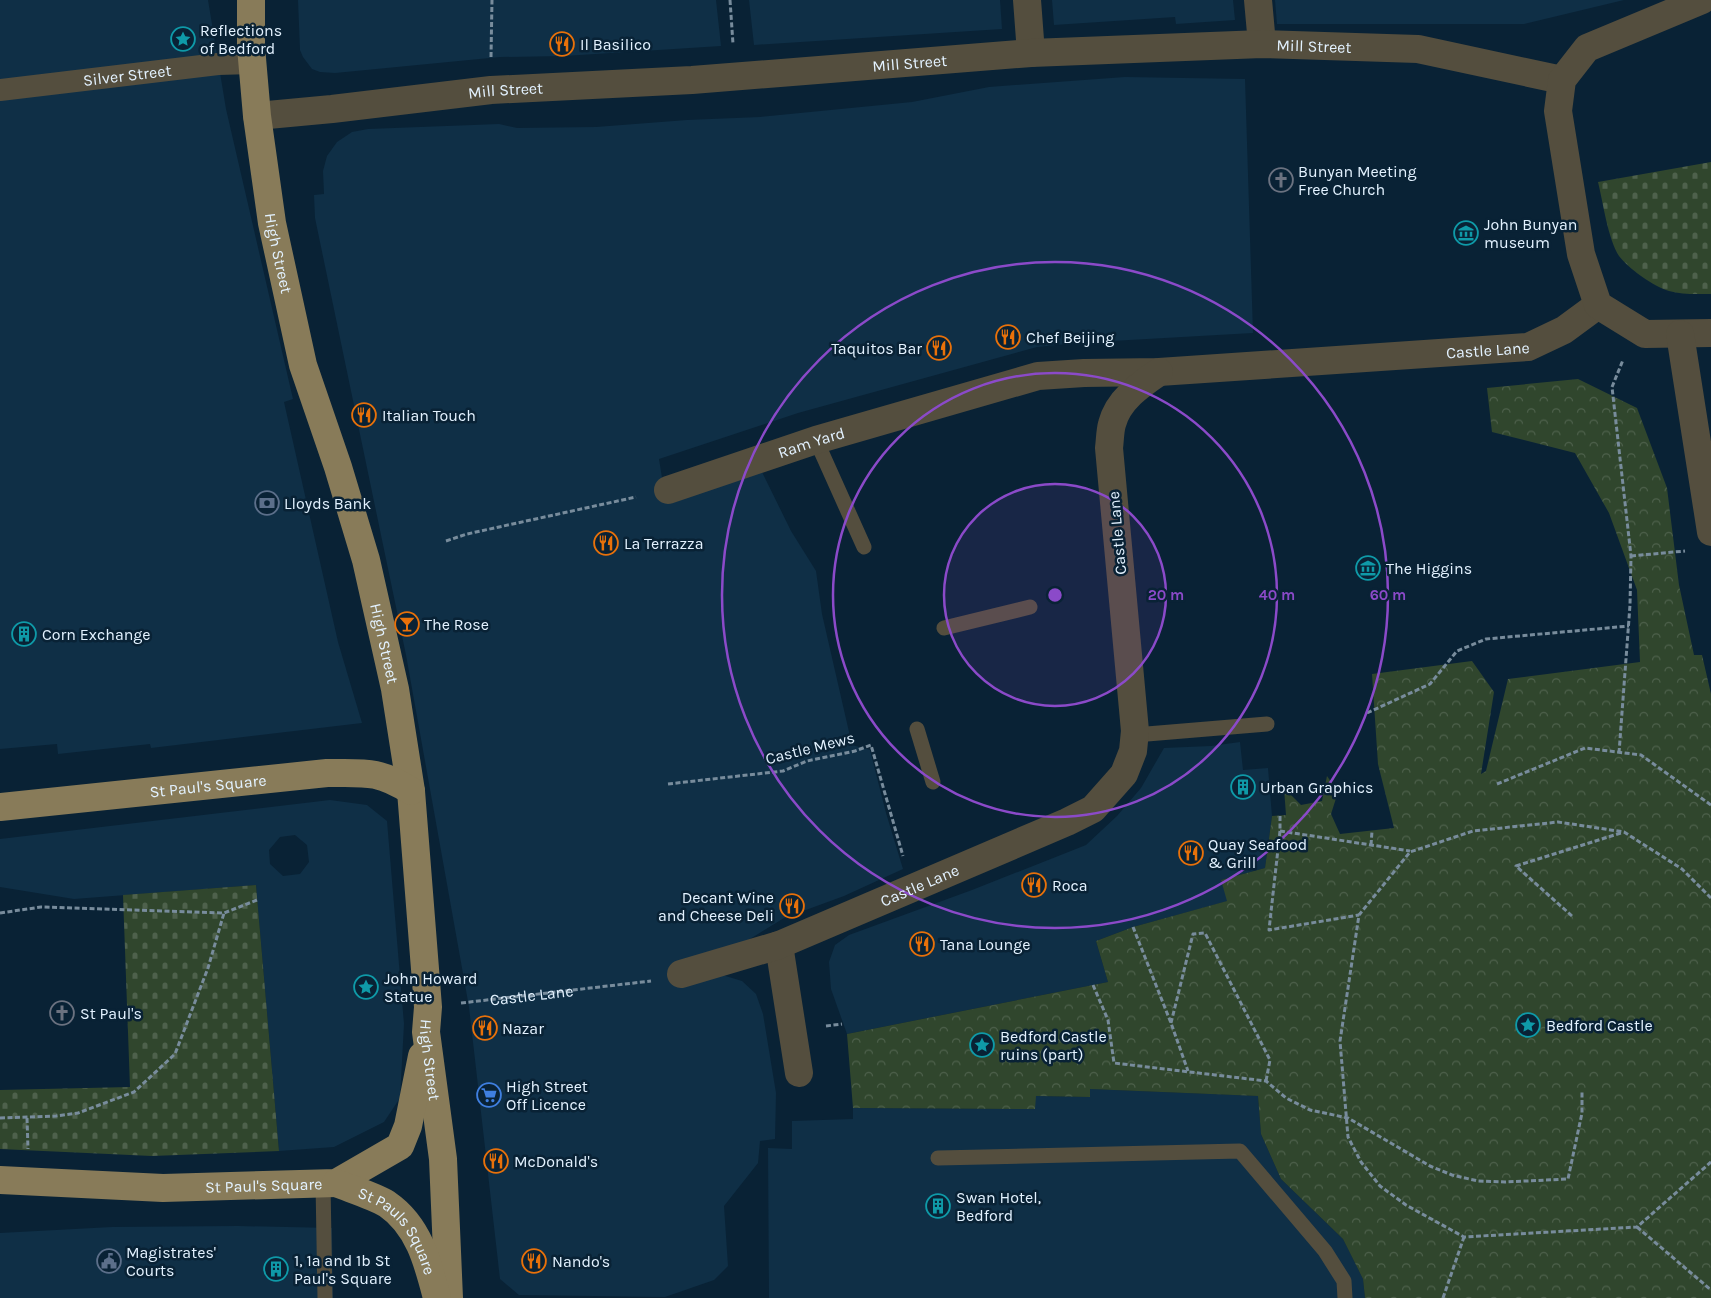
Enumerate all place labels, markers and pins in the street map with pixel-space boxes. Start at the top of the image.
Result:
place label: Reflections of Bedford [200,21,282,58]
place icon: Reflections of Bedford [170,26,196,52]
restaurant icon: Il Basilico [549,31,575,57]
place label: Il Basilico [580,35,651,54]
place label: Bunyan Meeting Free Church [1298,162,1416,199]
church icon: Bunyan Meeting Free Church [1268,167,1294,193]
place label: John Bunyan museum [1484,215,1578,252]
museum icon: John Bunyan museum [1453,220,1479,246]
restaurant icon: Chef Beijing [995,324,1021,350]
place label: Chef Beijing [1026,328,1114,347]
restaurant icon: Taquitos Bar [926,335,952,361]
place label: Taquitos Bar [831,339,922,358]
restaurant icon: Italian Touch [351,402,377,428]
place label: Italian Touch [382,406,476,425]
bank icon: Lloyds Bank [254,490,280,516]
place label: Lloyds Bank [284,494,371,513]
restaurant icon: La Terrazza [593,530,619,556]
place label: La Terrazza [624,534,703,553]
museum icon: The Higgins [1355,555,1381,581]
place label: The Higgins [1386,559,1472,578]
centre of rings [1046,586,1064,604]
bar icon: The Rose [394,611,420,637]
place label: The Rose [424,615,489,634]
building icon: Corn Exchange [11,621,37,647]
place label: Corn Exchange [42,625,151,644]
building icon: Urban Graphics [1230,774,1256,800]
place label: Urban Graphics [1260,778,1373,797]
place label: Quay Seafood & Grill [1208,835,1307,872]
restaurant icon: Quay Seafood & Grill [1178,840,1204,866]
restaurant icon: Roca [1021,872,1047,898]
place label: Roca [1052,876,1088,895]
place label: Decant Wine and Cheese Deli [658,888,774,925]
restaurant icon: Decant Wine and Cheese Deli [779,893,805,919]
restaurant icon: Tana Lounge [909,931,935,957]
place label: Tana Lounge [940,935,1031,954]
place label: John Howard Statue [384,969,477,1006]
place icon: John Howard Statue [353,974,379,1000]
church icon: St Paul's [49,1000,75,1026]
place label: St Paul's [80,1004,142,1023]
place icon: Bedford Castle [1515,1012,1541,1038]
restaurant icon: Nazar [472,1015,498,1041]
place label: Bedford Castle [1546,1016,1653,1035]
place label: Nazar [502,1019,544,1038]
place label: Bedford Castle ruins (part) [1000,1027,1107,1064]
place icon: Bedford Castle ruins (part) [969,1032,995,1058]
place label: High Street Off Licence [506,1077,588,1114]
supermarket icon: High Street Off Licence [476,1082,502,1108]
restaurant icon: McDonald's [483,1148,509,1174]
place label: McDonald's [514,1152,598,1171]
place label: Swan Hotel, Bedford [956,1188,1041,1225]
building icon: Swan Hotel, Bedford [925,1193,951,1219]
place label: Magistrates' Courts [126,1243,216,1280]
public building icon: Magistrates' Courts [96,1248,122,1274]
restaurant icon: Nando's [521,1248,547,1274]
place label: 1, 1a and 1b St Paul's Square [294,1251,392,1288]
place label: Nando's [552,1252,610,1271]
building icon: 1, 1a and 1b St Paul's Square [263,1256,289,1282]

